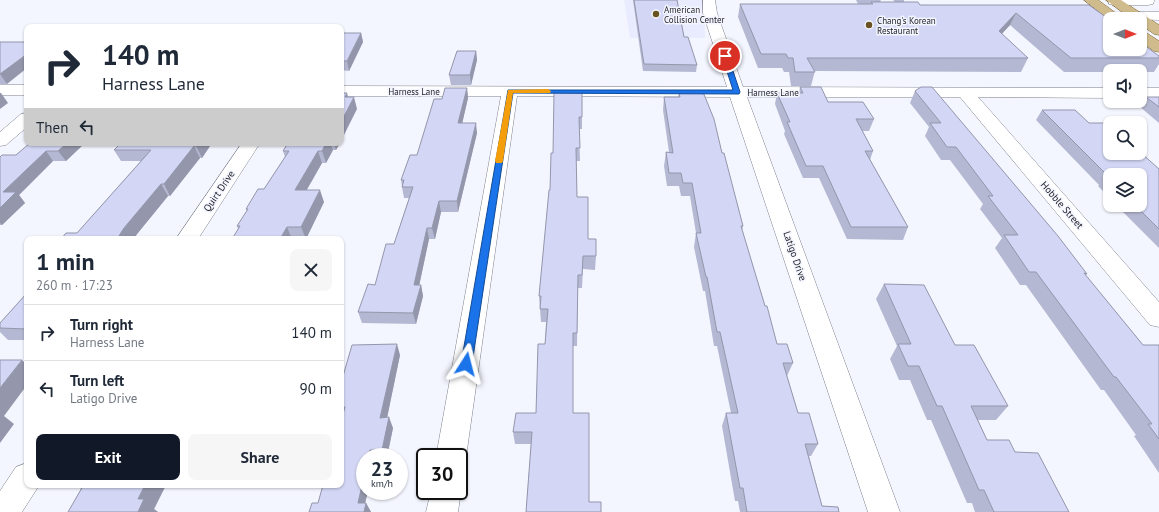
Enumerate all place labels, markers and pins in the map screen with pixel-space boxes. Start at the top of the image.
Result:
place label: American Collision Center [664,4,725,25]
marker: American Collision Center [651,9,661,19]
place label: Chang's Korean Restaurant [877,15,936,36]
marker: Chang's Korean Restaurant [864,20,874,30]
pin [708,39,742,73]

